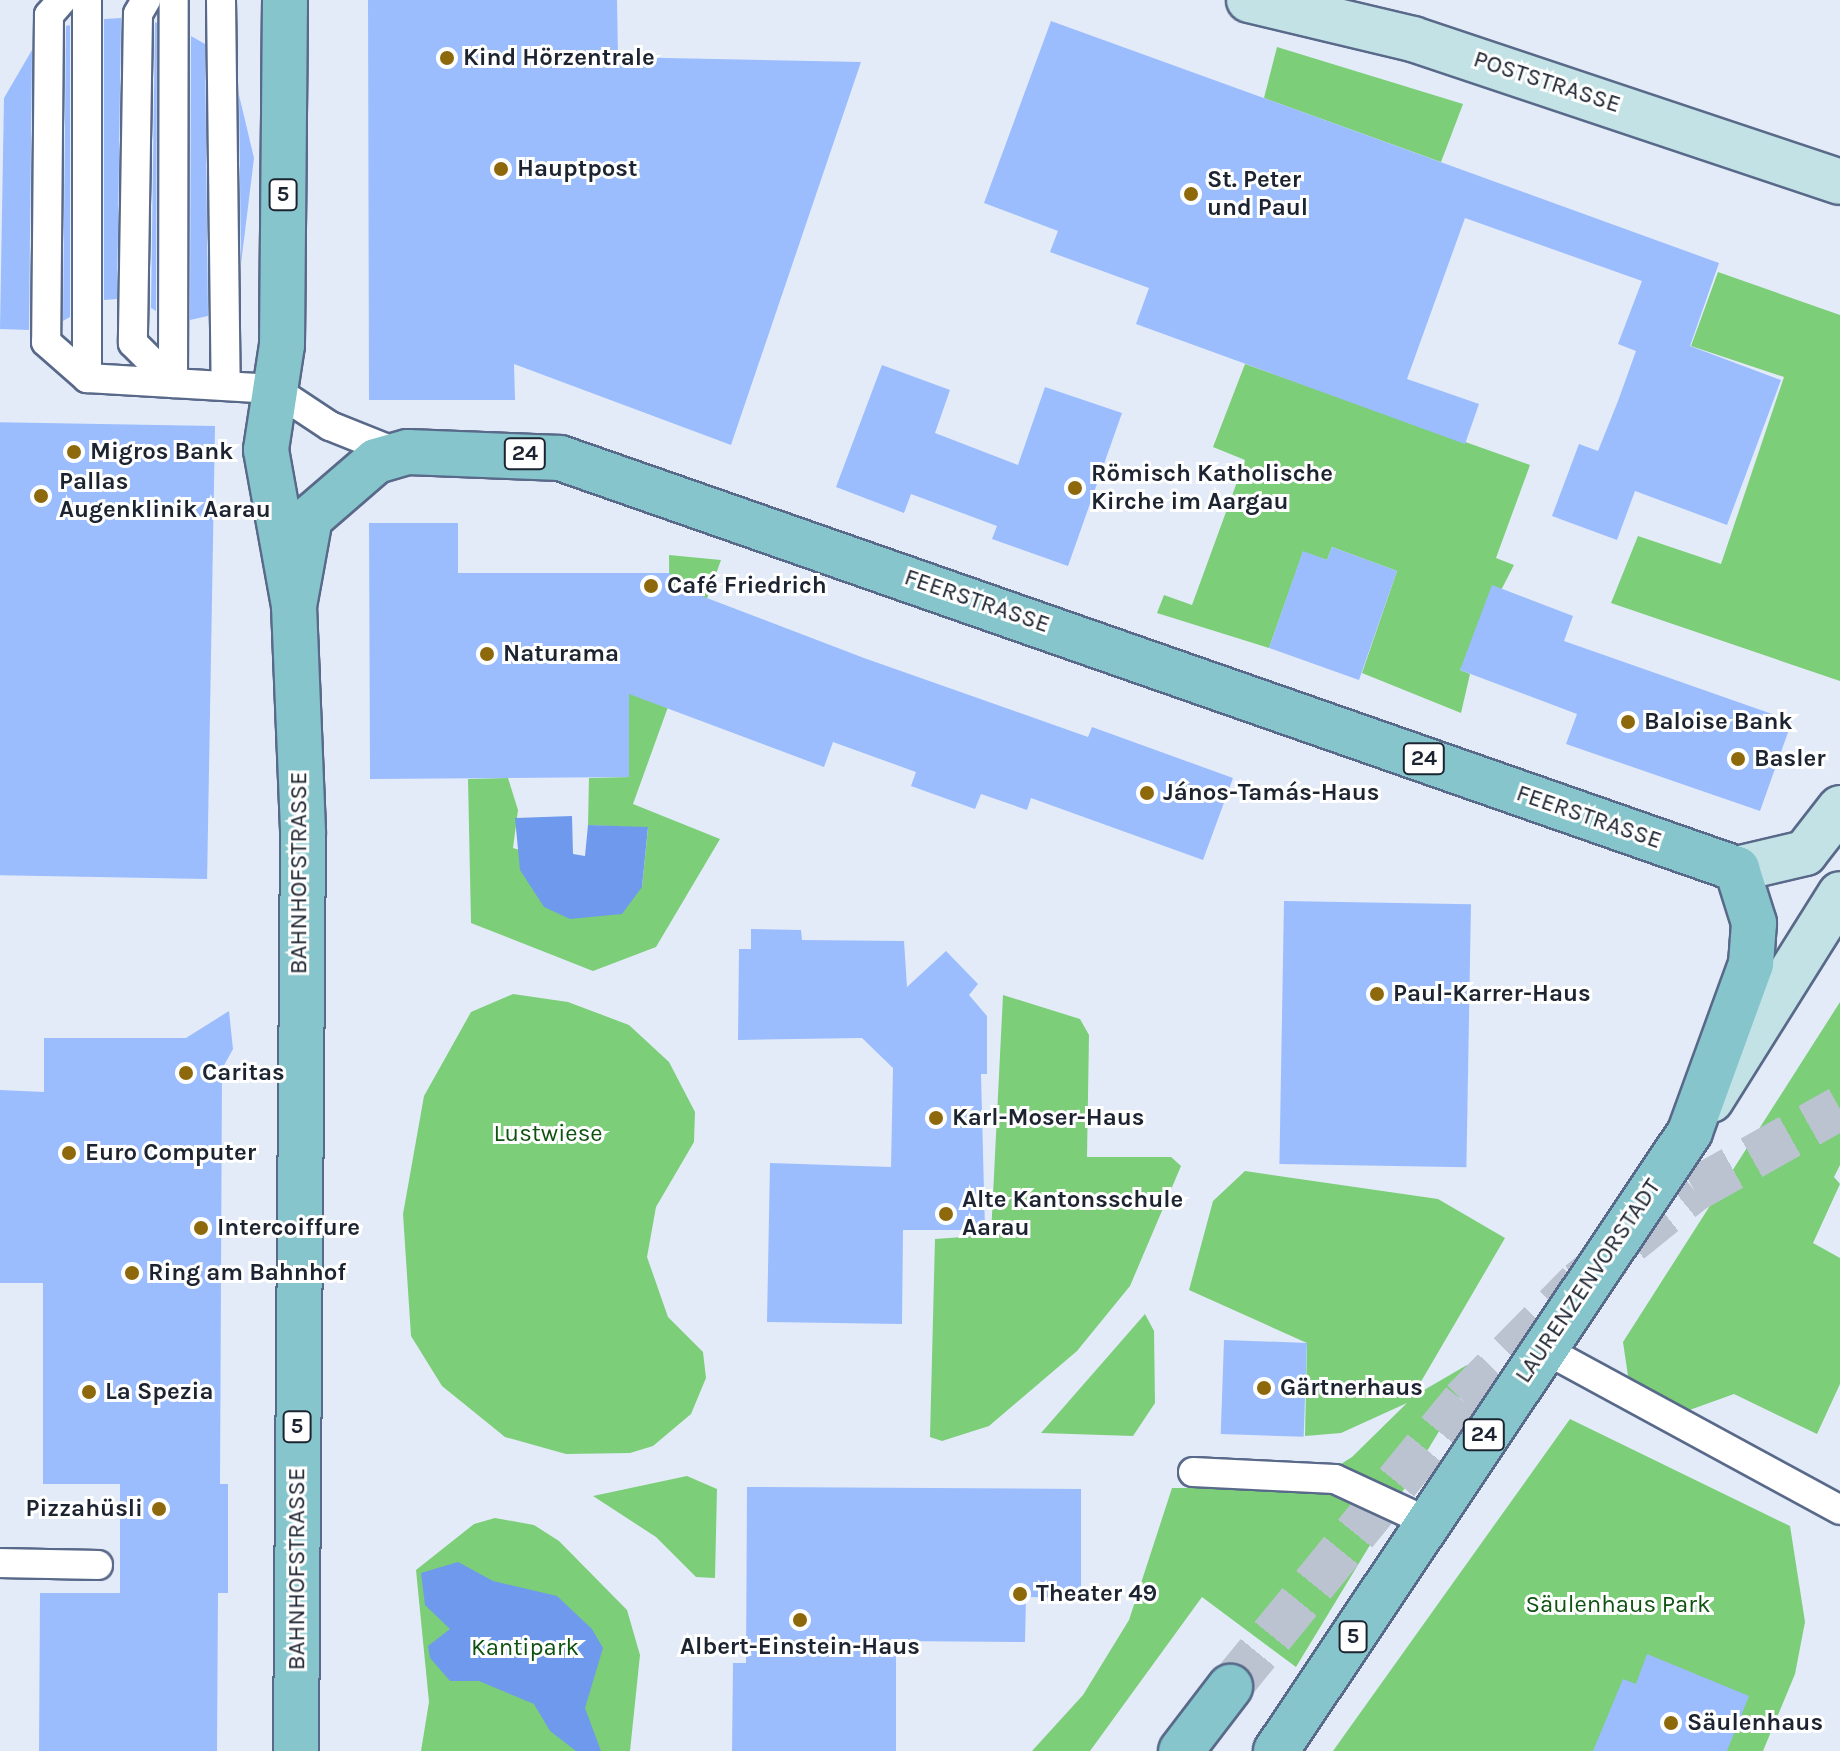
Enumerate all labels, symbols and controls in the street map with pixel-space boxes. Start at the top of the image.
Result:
place label: Kind Hörzentrale [463,44,655,72]
street label: POSTSTRASSE [1470,45,1624,119]
marker: Kind Hörzentrale [438,49,456,67]
place label: Hauptpost [517,155,637,183]
marker: Hauptpost [492,160,510,178]
place label: St. Peter und Paul [1207,166,1308,222]
road number: 5 [267,177,299,213]
marker: St. Peter und Paul [1182,185,1200,203]
road number: 24 [503,436,547,472]
place label: Migros Bank [90,438,233,466]
marker: Migros Bank [65,443,83,461]
place label: Römisch Katholische Kirche im Aargau [1091,460,1333,516]
place label: Pallas Augenklinik Aarau [59,468,271,524]
marker: Römisch Katholische Kirche im Aargau [1066,479,1084,497]
marker: Pallas Augenklinik Aarau [30,485,52,507]
street label: FEERSTRASSE [901,563,1053,639]
place label: Café Friedrich [667,572,827,600]
marker: Café Friedrich [642,577,660,595]
place label: Naturama [503,640,619,668]
marker: Naturama [478,645,496,663]
place label: Baloise Bank [1644,708,1793,736]
marker: Baloise Bank [1619,713,1637,731]
road number: 24 [1402,741,1446,777]
place label: Basler [1754,745,1826,773]
marker: Basler [1729,750,1747,768]
street label: BAHNHOFSTRASSE [285,772,313,974]
place label: János-Tamás-Haus [1163,779,1379,807]
street label: FEERSTRASSE [1513,779,1665,855]
marker: János-Tamás-Haus [1138,784,1156,802]
place label: Paul-Karrer-Haus [1393,980,1591,1008]
marker: Paul-Karrer-Haus [1368,985,1386,1003]
place label: Caritas [202,1059,285,1087]
marker: Caritas [177,1064,195,1082]
place label: Karl-Moser-Haus [952,1104,1144,1132]
marker: Karl-Moser-Haus [927,1109,945,1127]
park label: Lustwiese [493,1120,603,1148]
place label: Euro Computer [85,1139,256,1167]
marker: Euro Computer [60,1144,78,1162]
street label: LAURENZENVORSTADT [1509,1173,1667,1389]
place label: Alte Kantonsschule Aarau [962,1186,1183,1242]
marker: Alte Kantonsschule Aarau [937,1205,955,1223]
place label: Intercoiffure [217,1214,360,1242]
marker: Intercoiffure [192,1219,210,1237]
place label: Ring am Bahnhof [148,1259,346,1287]
marker: Ring am Bahnhof [123,1264,141,1282]
place label: Gärtnerhaus [1280,1374,1423,1402]
place label: La Spezia [105,1378,213,1406]
marker: Gärtnerhaus [1255,1379,1273,1397]
marker: La Spezia [80,1383,98,1401]
road number: 5 [281,1409,313,1445]
road number: 24 [1462,1417,1506,1453]
street label: BAHNHOFSTRASSE [283,1468,311,1670]
place label: Pizzahüsli [26,1495,143,1523]
marker: Pizzahüsli [150,1500,168,1518]
place label: Theater 49 [1036,1580,1157,1608]
marker: Theater 49 [1011,1585,1029,1603]
park label: Säulenhaus Park [1525,1591,1711,1619]
marker: Albert-Einstein-Haus [791,1611,809,1629]
road number: 5 [1337,1619,1369,1655]
place label: Albert-Einstein-Haus [680,1633,920,1661]
park label: Kantipark [471,1634,579,1662]
place label: Säulenhaus [1687,1709,1823,1737]
marker: Säulenhaus [1662,1714,1680,1732]

